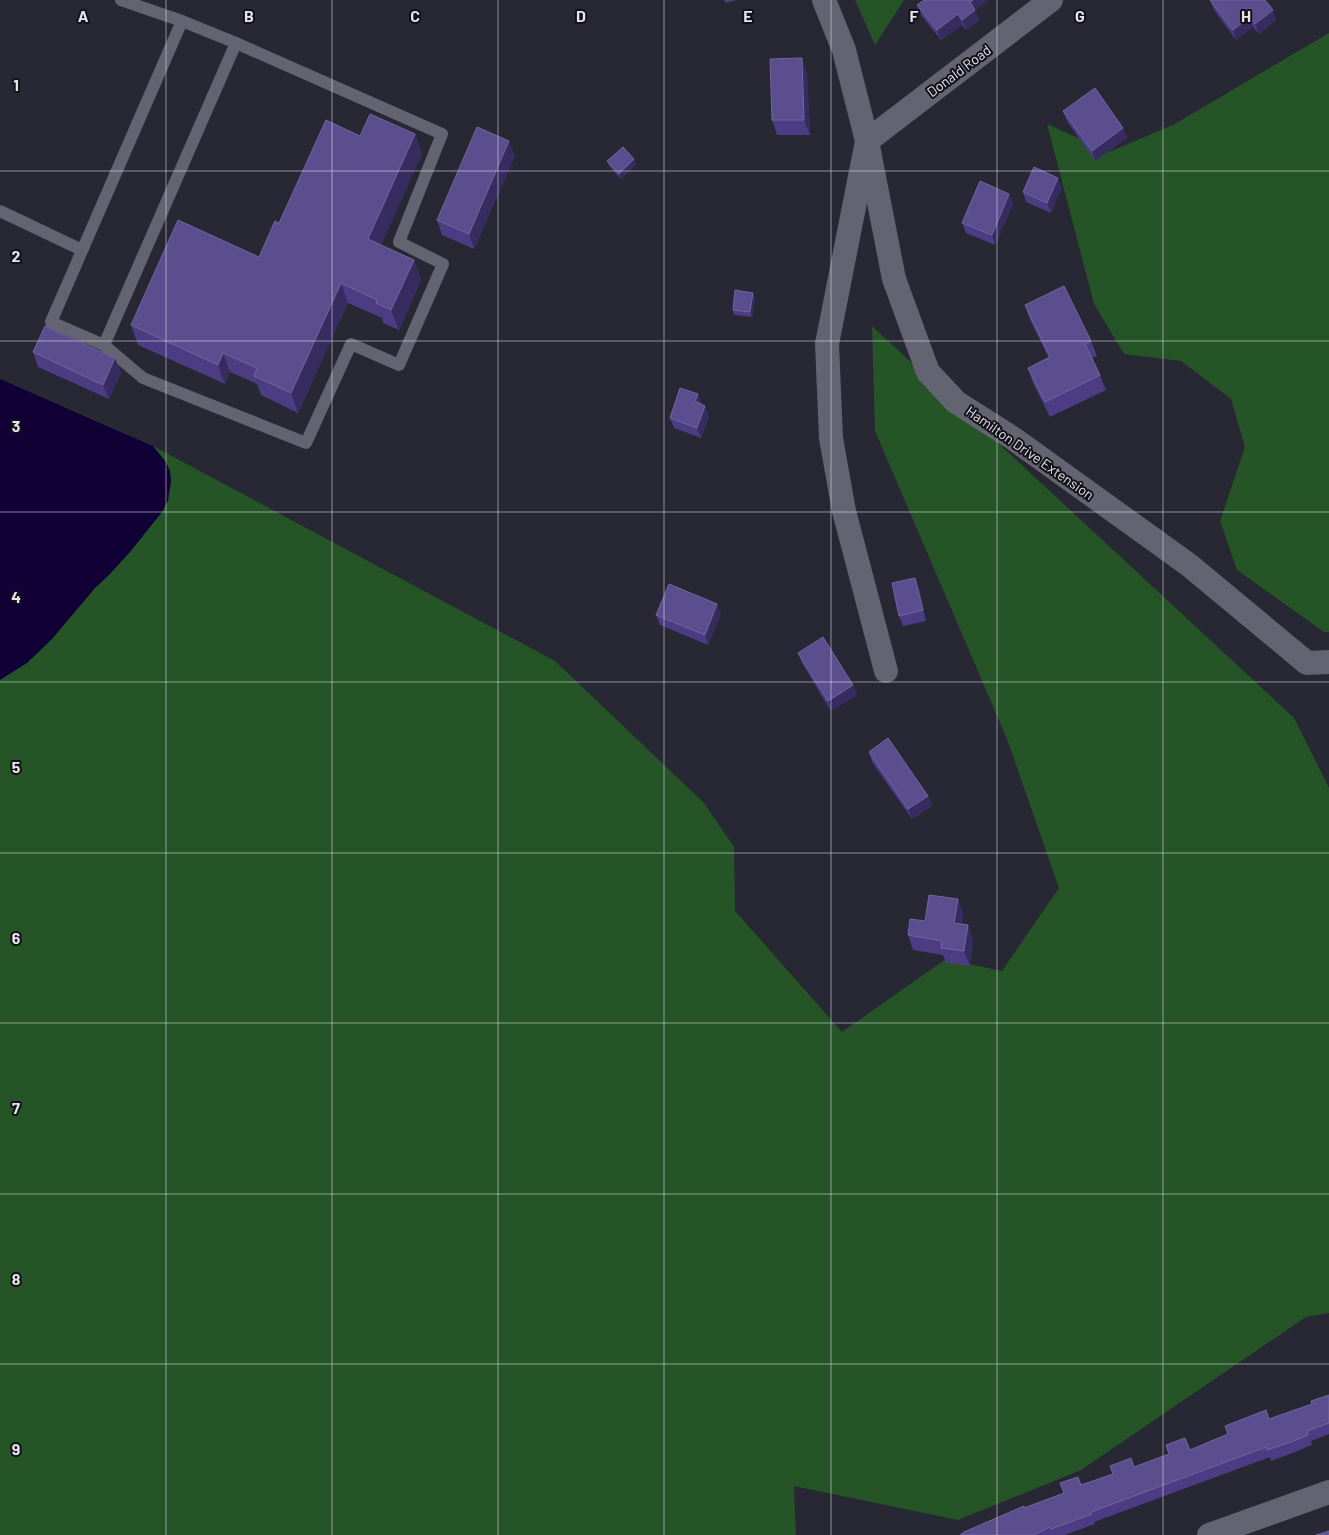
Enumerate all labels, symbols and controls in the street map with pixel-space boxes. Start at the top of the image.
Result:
text: A [78,6,89,25]
text: B [244,6,254,25]
text: C [410,6,420,25]
text: D [576,6,586,25]
text: E [743,6,753,25]
text: F [910,6,919,25]
text: G [1075,6,1085,25]
text: H [1241,6,1251,25]
street label: Donald Road [923,41,994,100]
text: 1 [13,75,19,94]
text: 2 [12,246,21,265]
street label: Hamilton Drive Extension [963,402,1097,503]
text: 3 [12,416,20,435]
text: 4 [11,587,21,606]
text: 5 [12,757,21,776]
text: 6 [12,928,21,947]
text: 7 [12,1098,20,1117]
text: 8 [12,1269,21,1288]
text: 9 [12,1439,20,1458]

